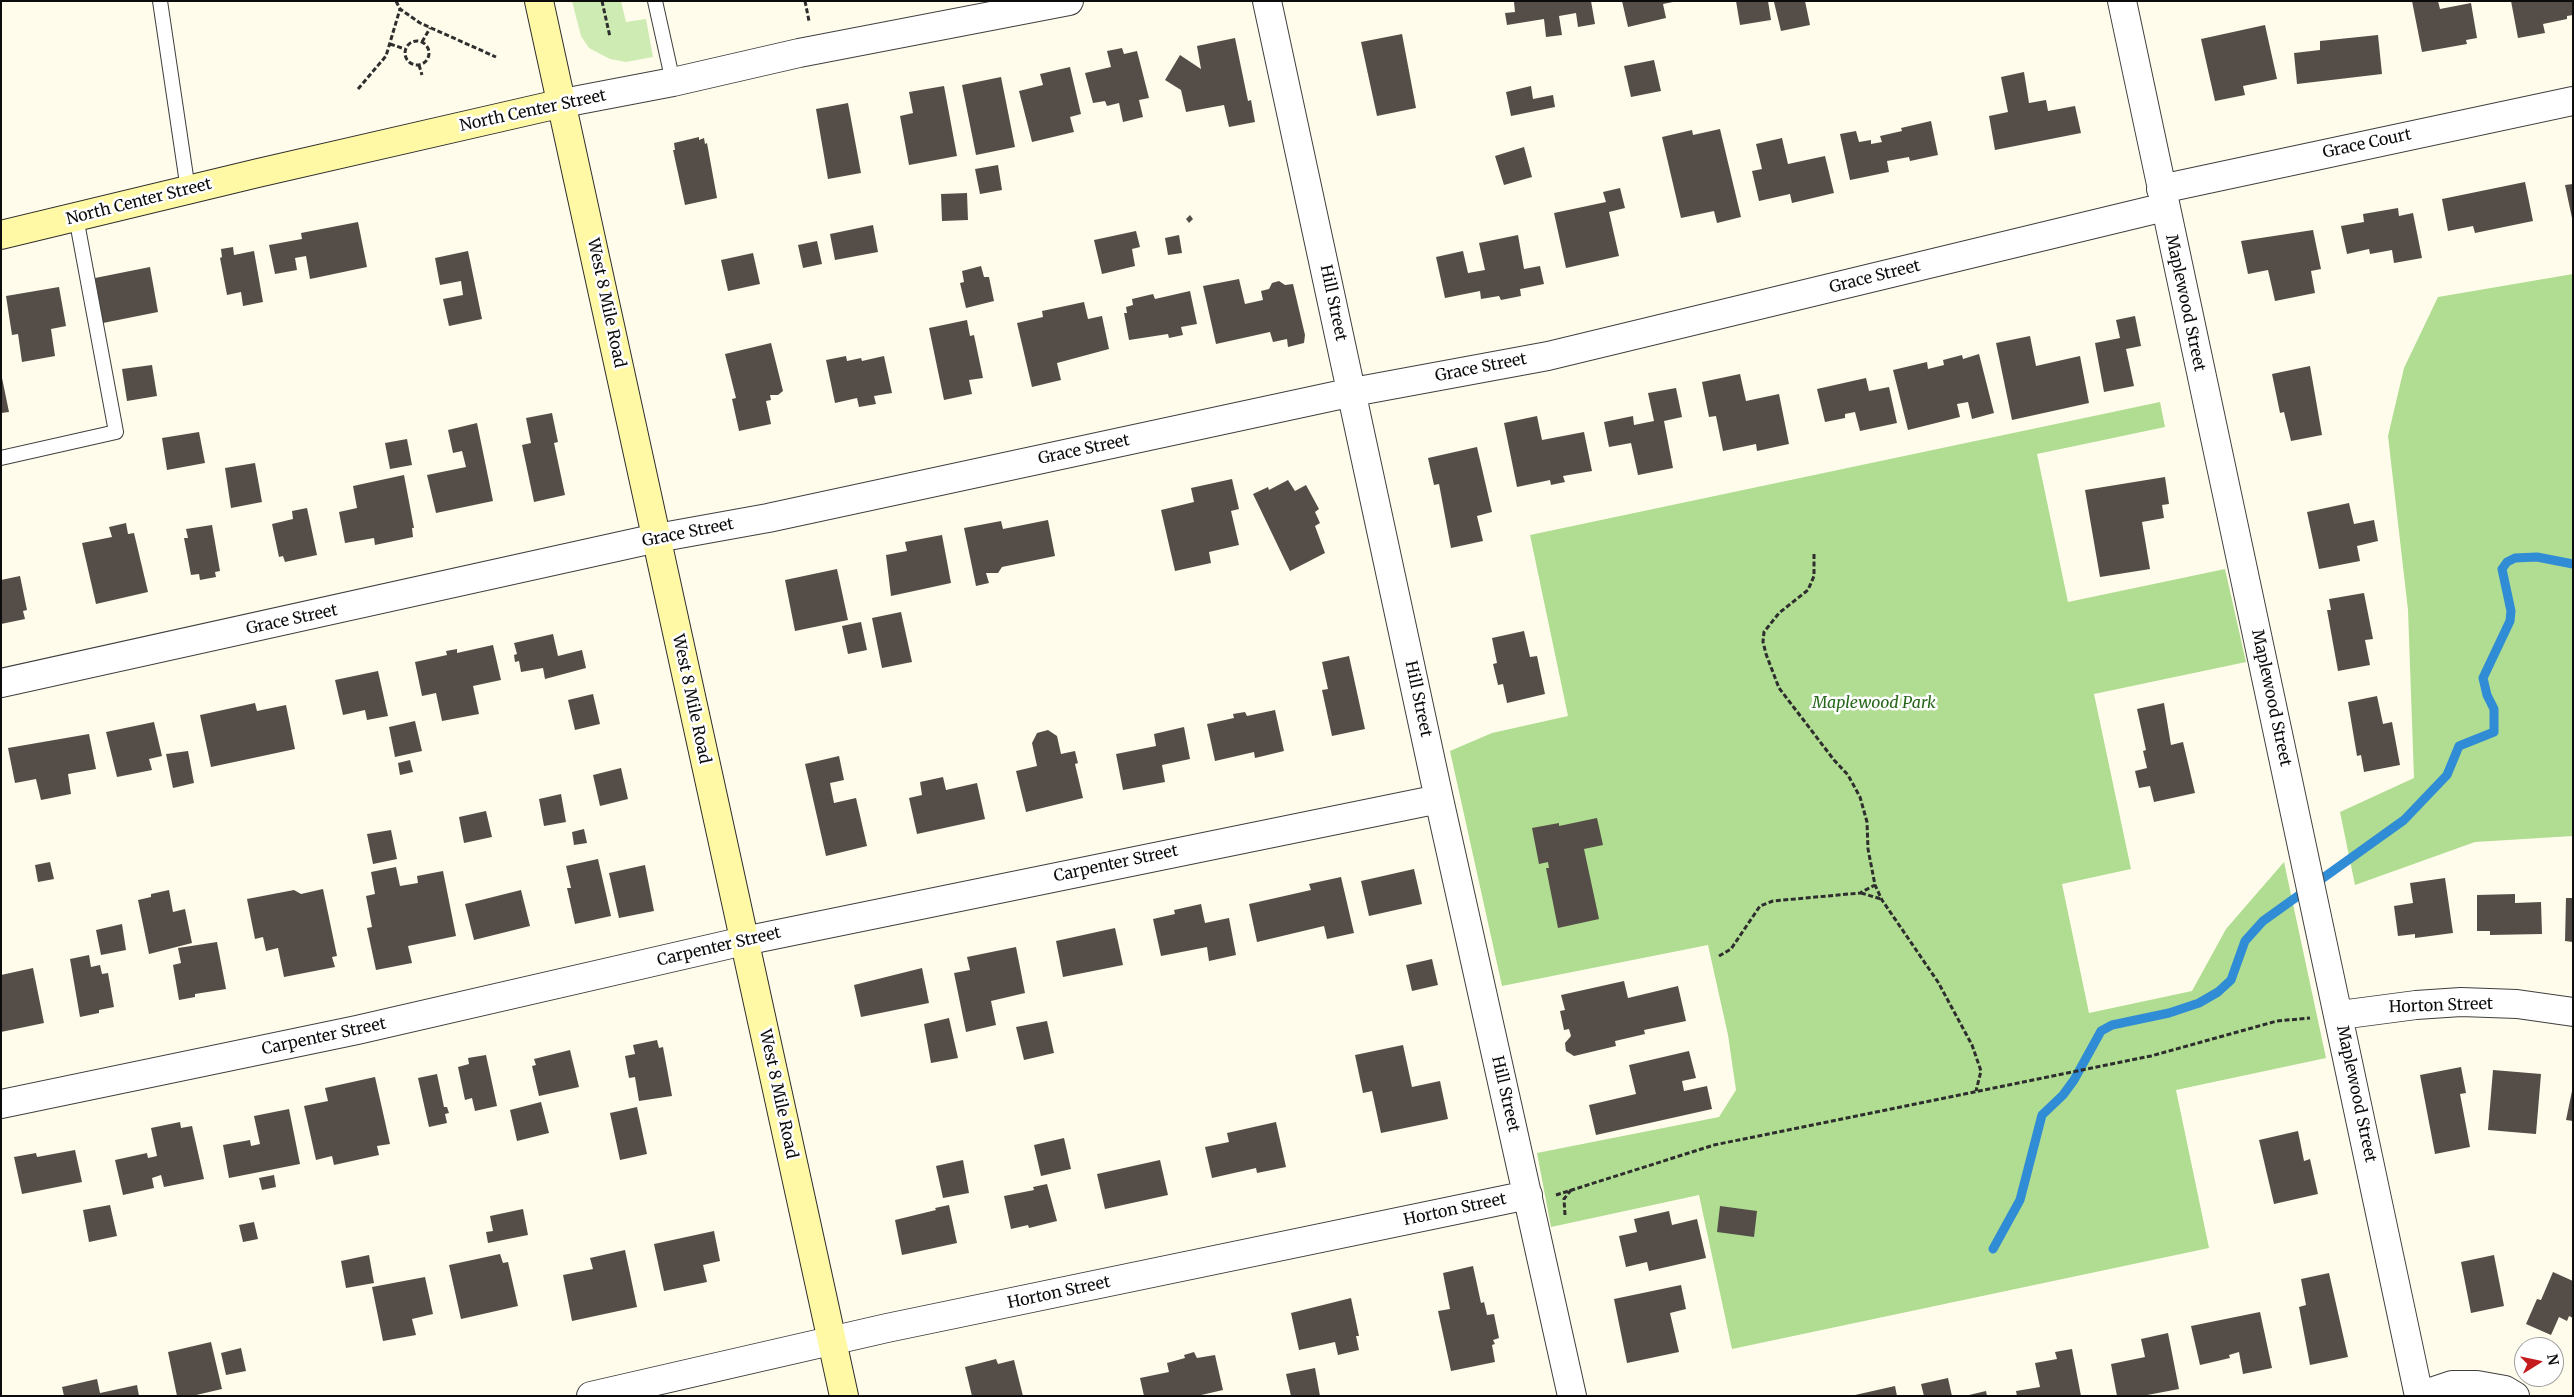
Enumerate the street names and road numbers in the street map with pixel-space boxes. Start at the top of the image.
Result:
street label: North Center Street [458,86,608,136]
street label: Grace Court [2321,125,2413,163]
street label: North Center Street [64,175,214,229]
street label: Maplewood Street [2161,233,2209,373]
street label: West 8 Mile Road [583,237,629,369]
street label: Grace Street [1828,256,1922,298]
street label: Hill Street [1316,263,1350,343]
street label: Grace Street [1434,350,1528,386]
street label: Grace Street [1037,431,1131,469]
street label: Grace Street [641,515,735,551]
street label: Grace Street [245,601,339,639]
street label: Maplewood Street [2247,628,2295,768]
street label: West 8 Mile Road [668,633,714,765]
street label: Hill Street [1401,659,1435,739]
street label: Carpenter Street [1052,841,1180,887]
street label: Carpenter Street [655,923,783,971]
street label: Horton Street [2388,995,2494,1017]
street label: Carpenter Street [260,1014,388,1060]
street label: Maplewood Street [2332,1024,2380,1164]
street label: West 8 Mile Road [755,1028,801,1160]
street label: Hill Street [1487,1054,1523,1134]
street label: Horton Street [1402,1190,1508,1230]
street label: Horton Street [1006,1273,1112,1313]

